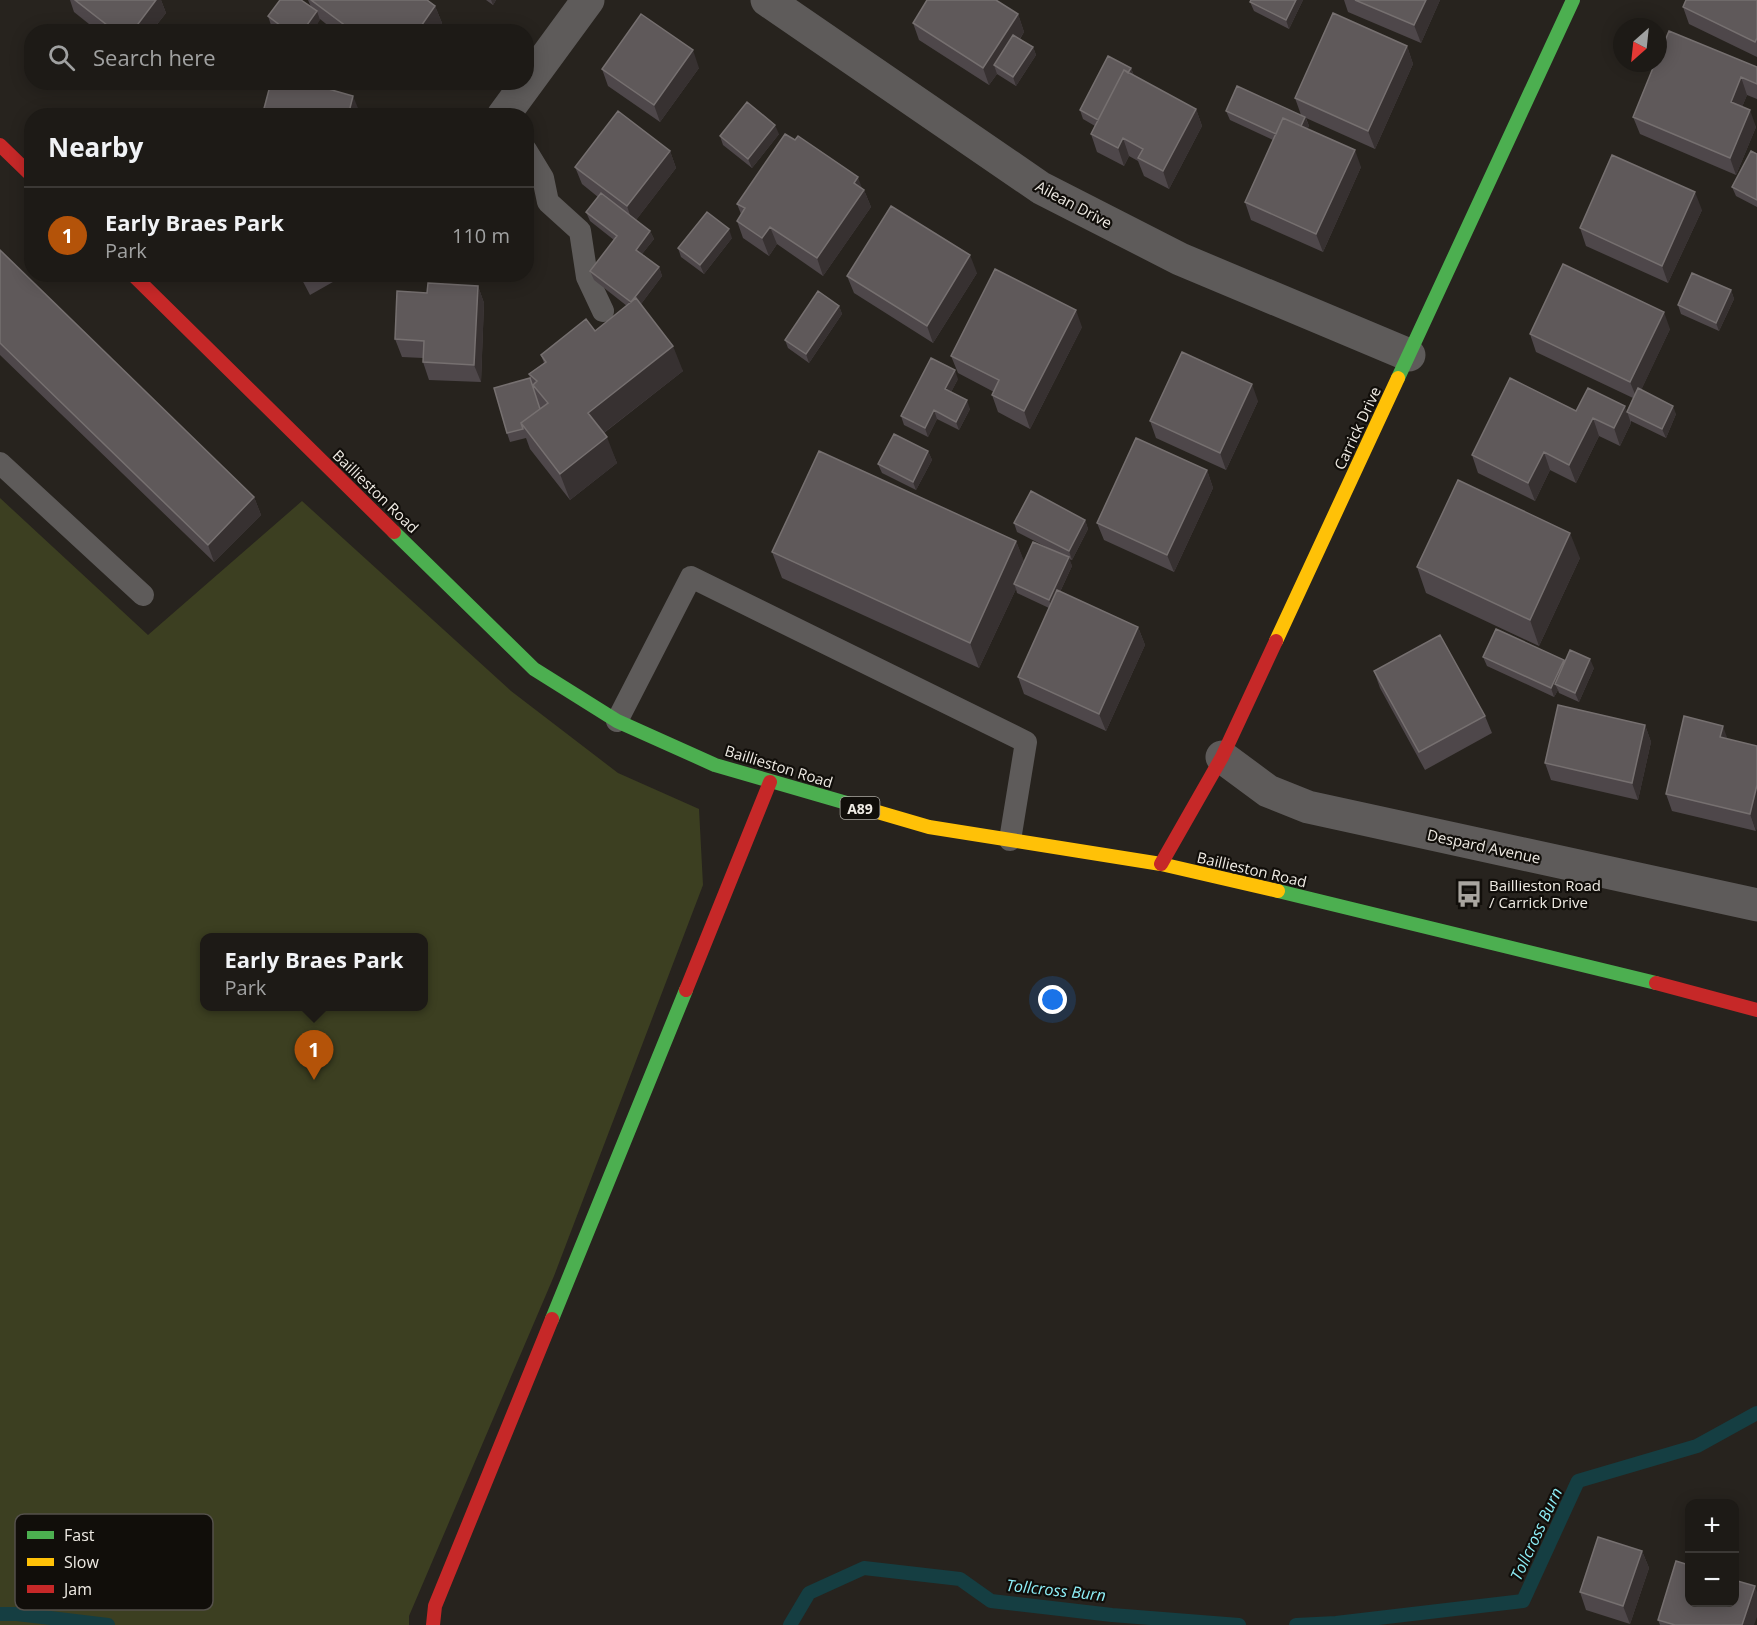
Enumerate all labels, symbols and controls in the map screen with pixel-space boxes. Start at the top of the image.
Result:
north arrow [1613,18,1667,72]
search box [24,24,534,90]
icon: search [45,41,78,74]
text: Search here [93,42,216,72]
text: Nearby [48,129,143,165]
street label: Ailean Drive [1032,176,1116,232]
text: Early Braes Park [105,207,284,237]
text: 1 [62,222,73,249]
text: 110 m [452,222,510,249]
text: Park [105,237,147,264]
street label: Carrick Drive [1329,383,1385,473]
street label: Baillieston Road [329,445,423,537]
street label: Baillieston Road [723,740,835,792]
road number: A89 [840,797,880,819]
street label: Despard Avenue [1425,824,1543,868]
street label: Baillieston Road [1195,847,1309,891]
place label: Baillieston Road / Carrick Drive [1489,875,1601,912]
bus stop icon: Baillieston Road / Carrick Drive [1454,879,1484,909]
popup [200,933,428,1011]
text: Early Braes Park [225,944,404,974]
text: Park [225,974,266,1001]
your location [1038,985,1067,1014]
pin: 1 [294,1030,334,1080]
water label: Tollcross Burn [1505,1484,1567,1584]
map controls [1685,1499,1739,1607]
button: + [1685,1499,1739,1553]
legend [15,1514,213,1610]
text: Fast [64,1524,95,1546]
text: Slow [64,1551,99,1573]
button: − [1685,1553,1739,1607]
water label: Tollcross Burn [1005,1574,1107,1606]
text: Jam [62,1578,92,1600]

